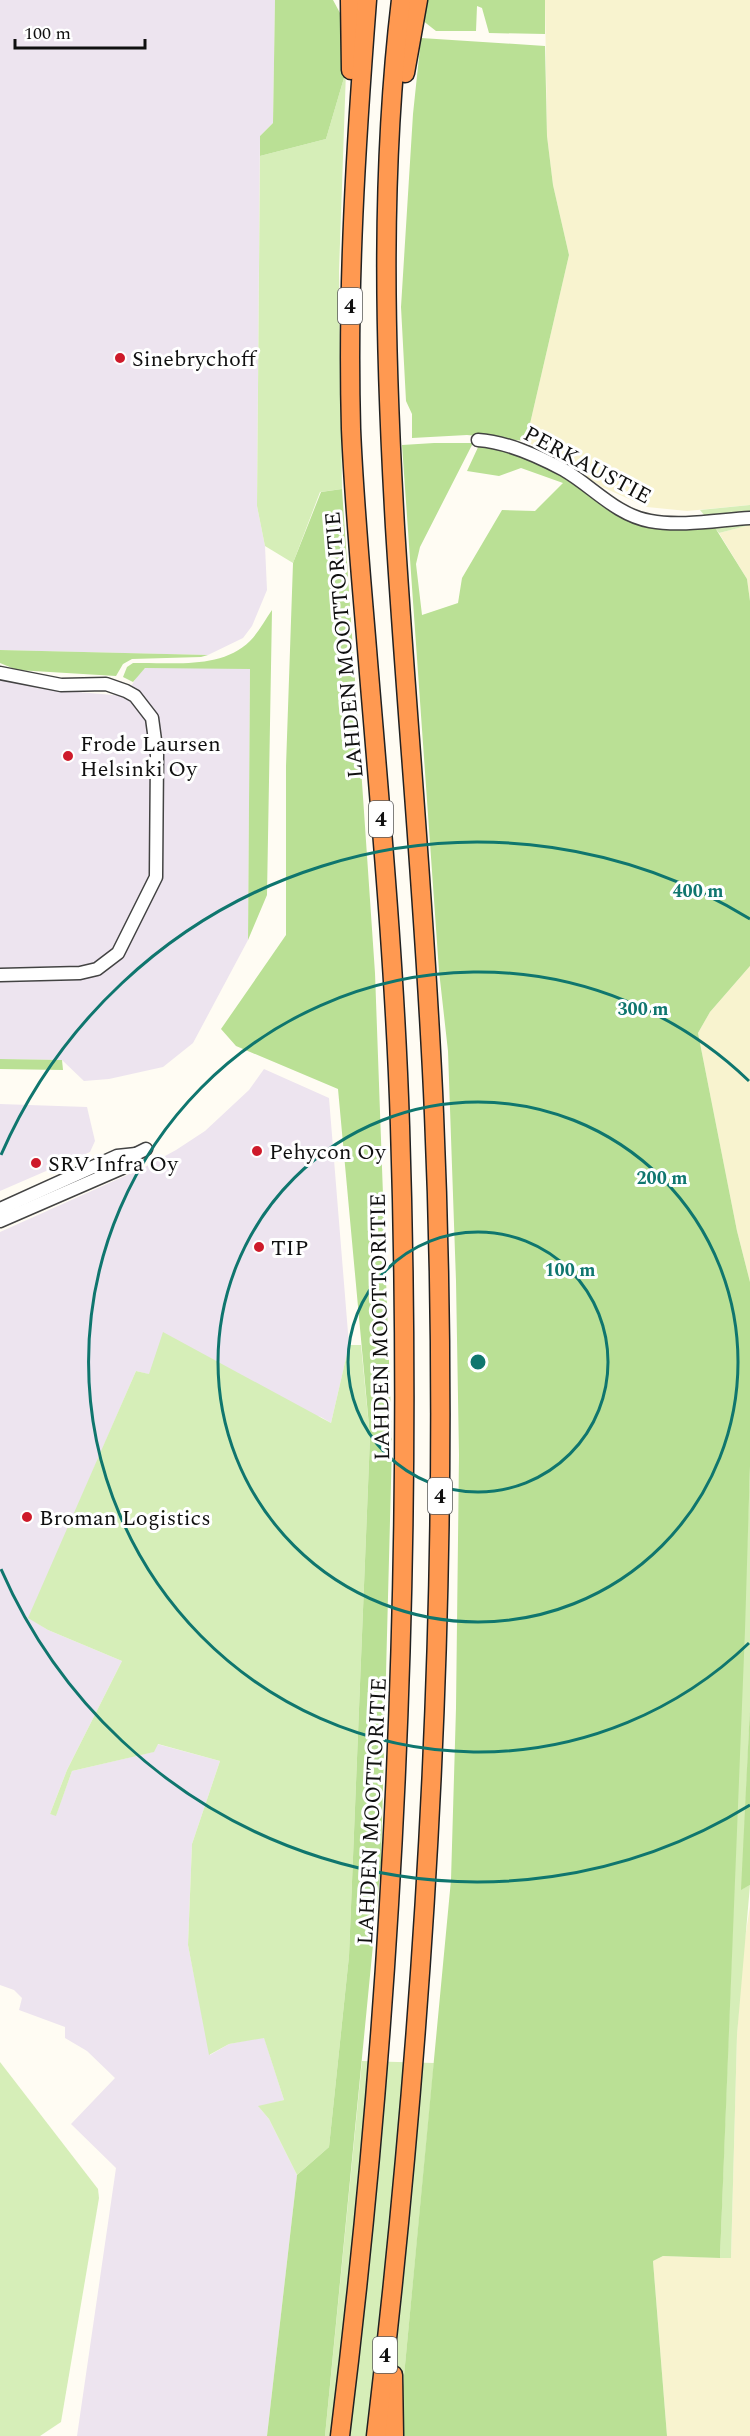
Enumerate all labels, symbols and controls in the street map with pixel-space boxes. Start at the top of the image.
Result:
scale bar [15,12,146,50]
text: 100 m [24,20,71,47]
road number: 4 [338,288,362,324]
place label: Sinebrychoff [132,343,258,376]
marker: Sinebrychoff [113,351,127,365]
street label: PERKAUSTIE [517,418,657,513]
street label: LAHDEN MOOTTORITIE [316,510,373,780]
place label: Frode Laursen Helsinki Oy [80,728,221,786]
marker: Frode Laursen Helsinki Oy [61,749,75,763]
road number: 4 [369,801,393,837]
text: 400 m [672,878,724,905]
text: 300 m [617,996,669,1023]
place label: Pehycon Oy [269,1136,387,1169]
marker: Pehycon Oy [250,1144,264,1158]
place label: SRV Infra Oy [48,1148,180,1181]
marker: SRV Infra Oy [29,1156,43,1170]
text: 200 m [636,1165,688,1192]
street label: LAHDEN MOOTTORITIE [362,1193,399,1461]
place label: TIP [271,1232,308,1265]
marker: TIP [252,1240,266,1254]
text: 100 m [544,1257,596,1284]
centre of rings [468,1352,488,1372]
road number: 4 [428,1478,452,1514]
place label: Broman Logistics [39,1502,211,1535]
marker: Broman Logistics [20,1510,34,1524]
street label: LAHDEN MOOTTORITIE [349,1677,396,1946]
road number: 4 [373,2337,397,2373]

